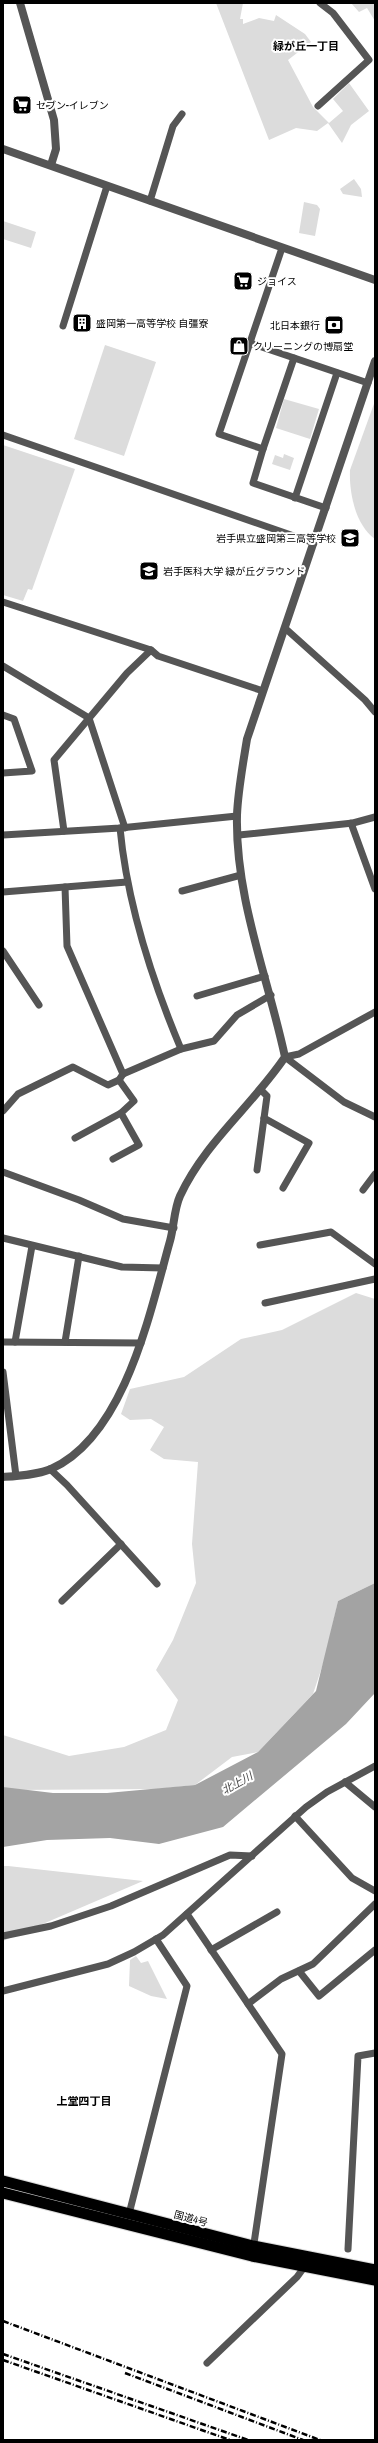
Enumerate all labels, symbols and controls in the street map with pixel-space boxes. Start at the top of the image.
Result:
district label: 緑が丘一丁目 [273,39,339,53]
supermarket icon: セブン-イレブン [11,94,33,116]
place label: セブン-イレブン [36,99,109,112]
supermarket icon: ジョイス [232,270,254,292]
place label: ジョイス [257,275,297,288]
building icon: 盛岡第一高等学校 自彊寮 [71,312,93,334]
bank icon: 北日本銀行 [323,314,345,336]
place label: 盛岡第一高等学校 自彊寮 [96,317,208,330]
place label: 北日本銀行 [270,319,320,332]
shop icon: クリーニングの博扇堂 [228,335,250,357]
place label: クリーニングの博扇堂 [253,340,353,353]
school or university icon: 岩手県立盛岡第三高等学校 [339,527,361,549]
place label: 岩手県立盛岡第三高等学校 [216,532,336,545]
school or university icon: 岩手医科大学 緑が丘グラウンド [138,560,160,582]
place label: 岩手医科大学 緑が丘グラウンド [163,565,305,578]
water label: 北上川 [219,1768,256,1797]
district label: 上堂四丁目 [57,2094,112,2108]
street label: 国道4号 [172,2208,209,2229]

